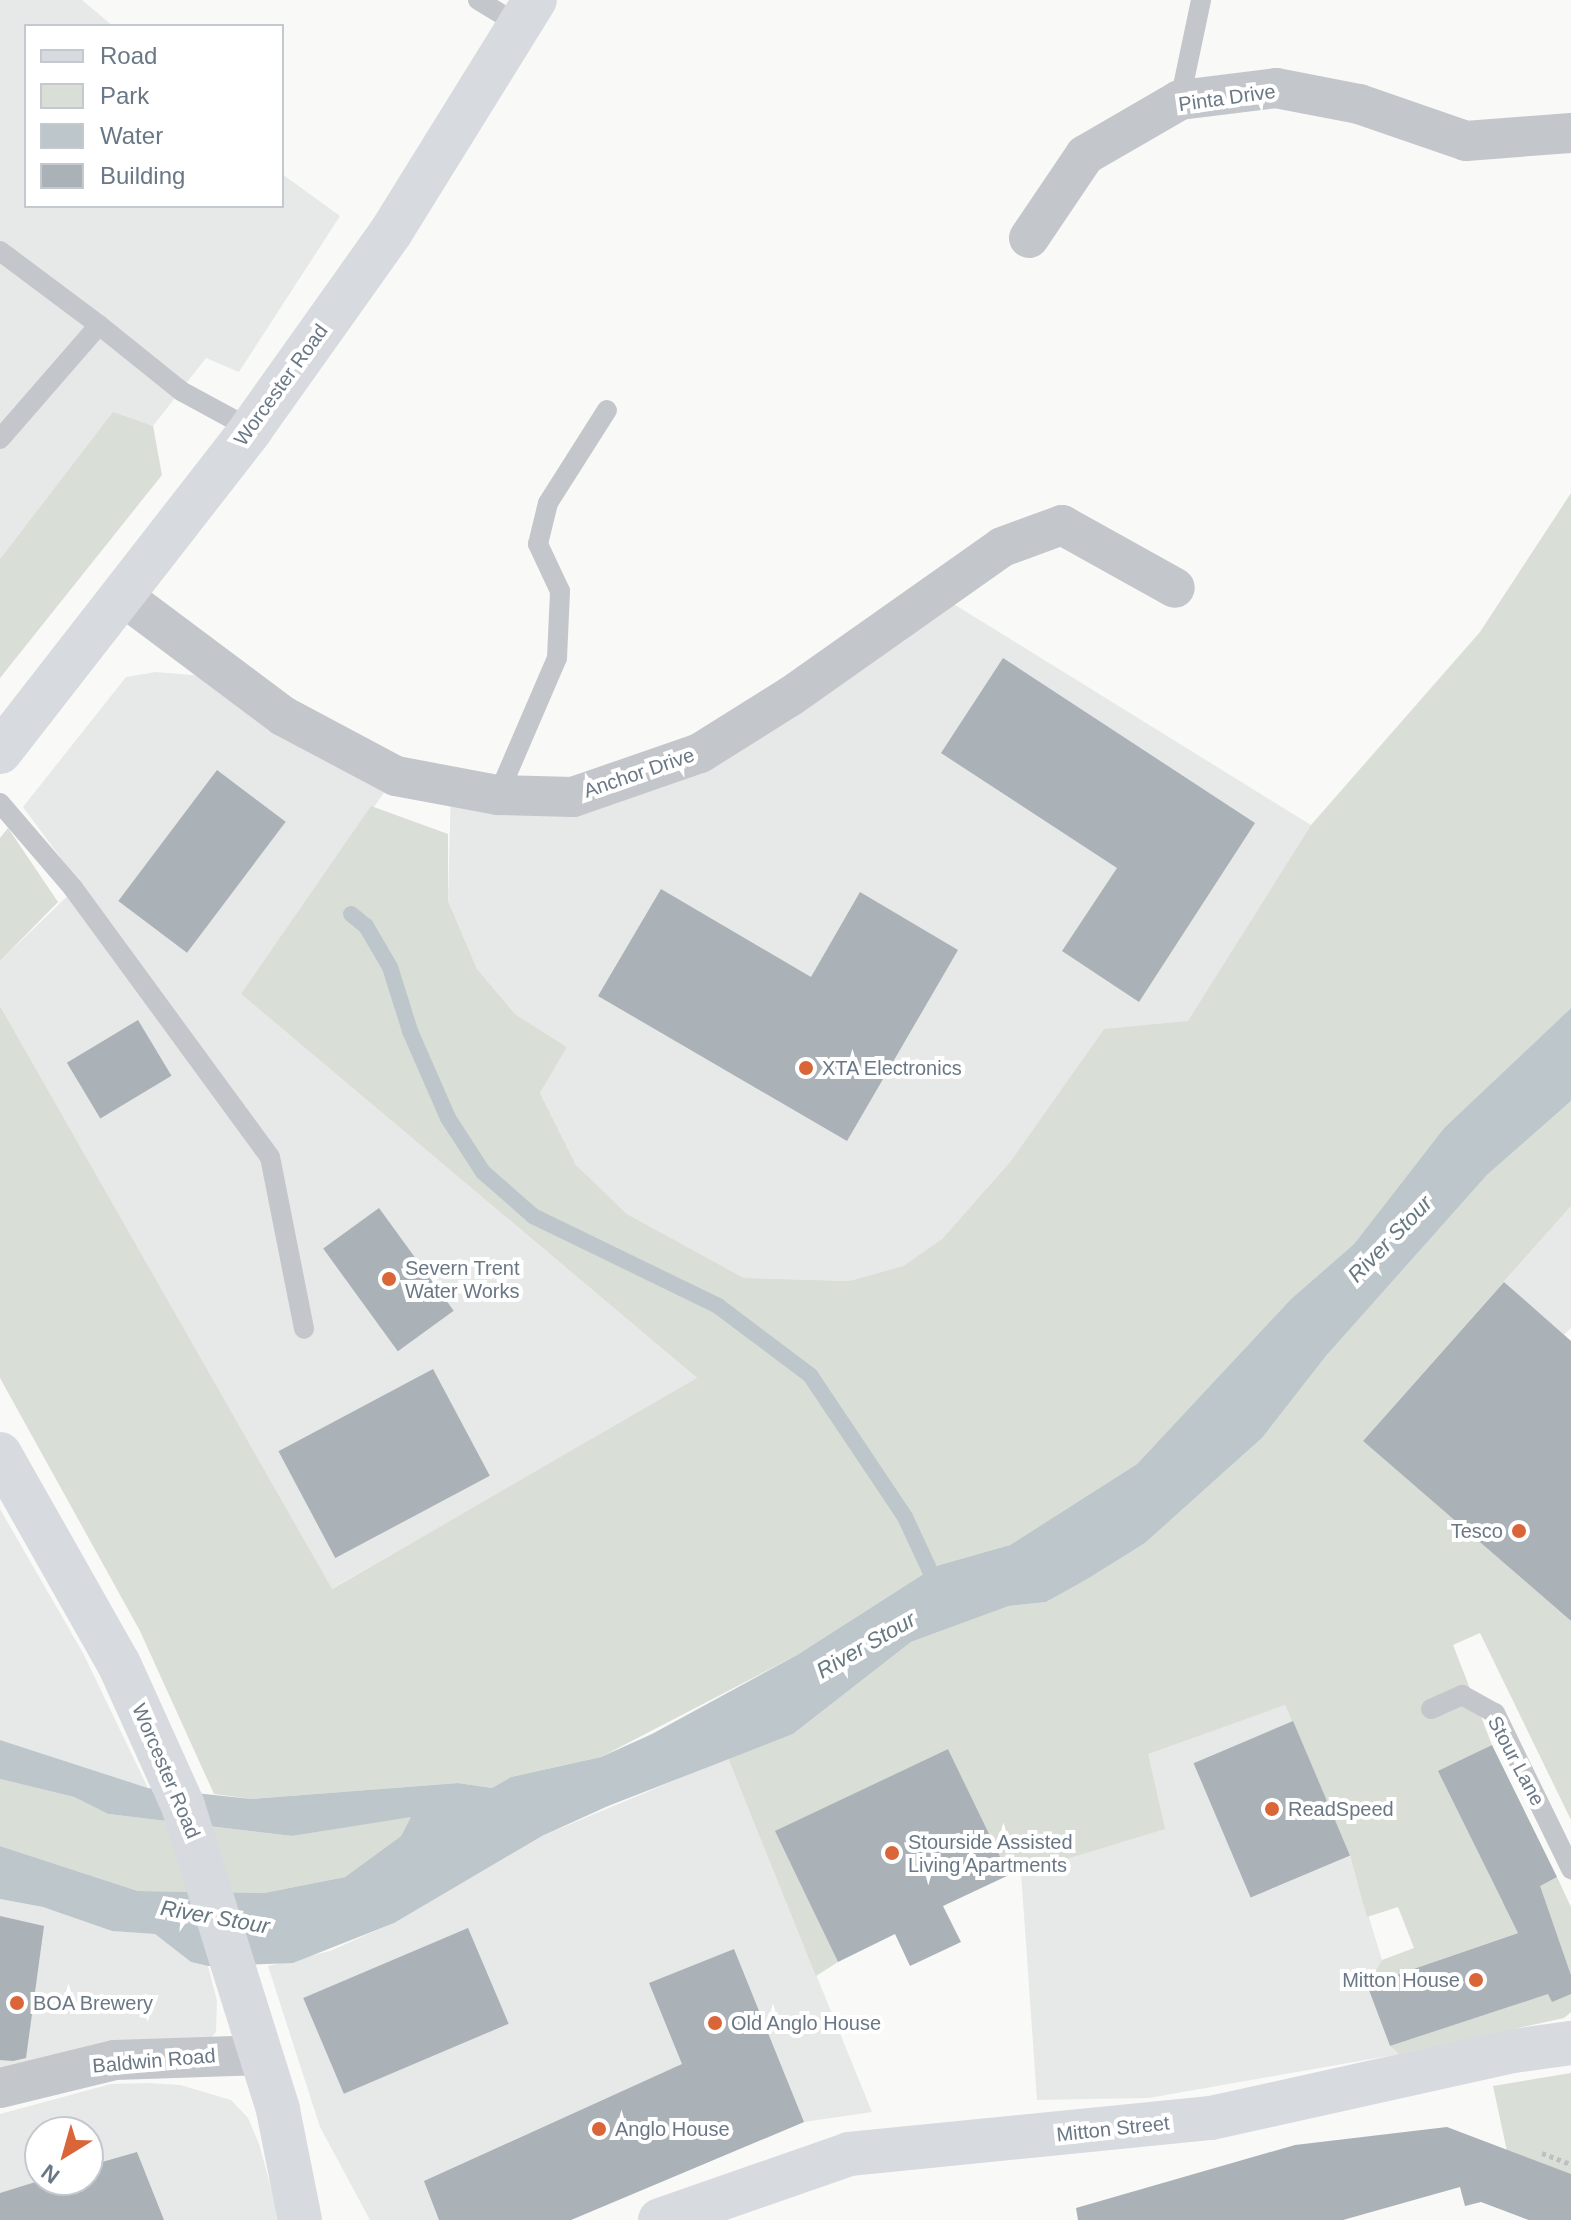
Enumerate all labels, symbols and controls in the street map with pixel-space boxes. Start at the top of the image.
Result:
legend [24,24,284,208]
text: Road [100,42,157,69]
street label: Pinta Drive [1177,79,1277,117]
text: Park [100,82,149,109]
text: Water [100,122,163,149]
text: Building [100,162,185,189]
street label: Worcester Road [229,320,333,450]
street label: Anchor Drive [580,743,698,803]
place label: XTA Electronics [822,1056,963,1080]
marker: XTA Electronics [797,1059,815,1077]
water label: River Stour [1342,1190,1438,1288]
place label: Severn Trent Water Works [405,1256,520,1303]
marker: Severn Trent Water Works [380,1270,398,1288]
place label: Tesco [1451,1519,1503,1543]
marker: Tesco [1510,1522,1528,1540]
water label: River Stour [812,1606,920,1684]
street label: Worcester Road [127,1700,205,1842]
street label: Stour Lane [1482,1712,1550,1810]
place label: ReadSpeed [1288,1797,1394,1821]
marker: ReadSpeed [1263,1800,1281,1818]
place label: Stourside Assisted Living Apartments [908,1830,1074,1877]
marker: Stourside Assisted Living Apartments [883,1844,901,1862]
water label: River Stour [159,1894,271,1940]
place label: Mitton House [1342,1968,1460,1992]
marker: Mitton House [1467,1971,1485,1989]
place label: BOA Brewery [33,1991,154,2015]
marker: BOA Brewery [8,1994,26,2012]
place label: Old Anglo House [731,2011,882,2035]
marker: Old Anglo House [706,2014,724,2032]
street label: Baldwin Road [91,2044,217,2078]
street label: Mitton Street [1055,2111,1171,2147]
north arrow [24,2116,104,2196]
place label: Anglo House [615,2117,730,2141]
marker: Anglo House [590,2120,608,2138]
text: N [37,2159,64,2189]

